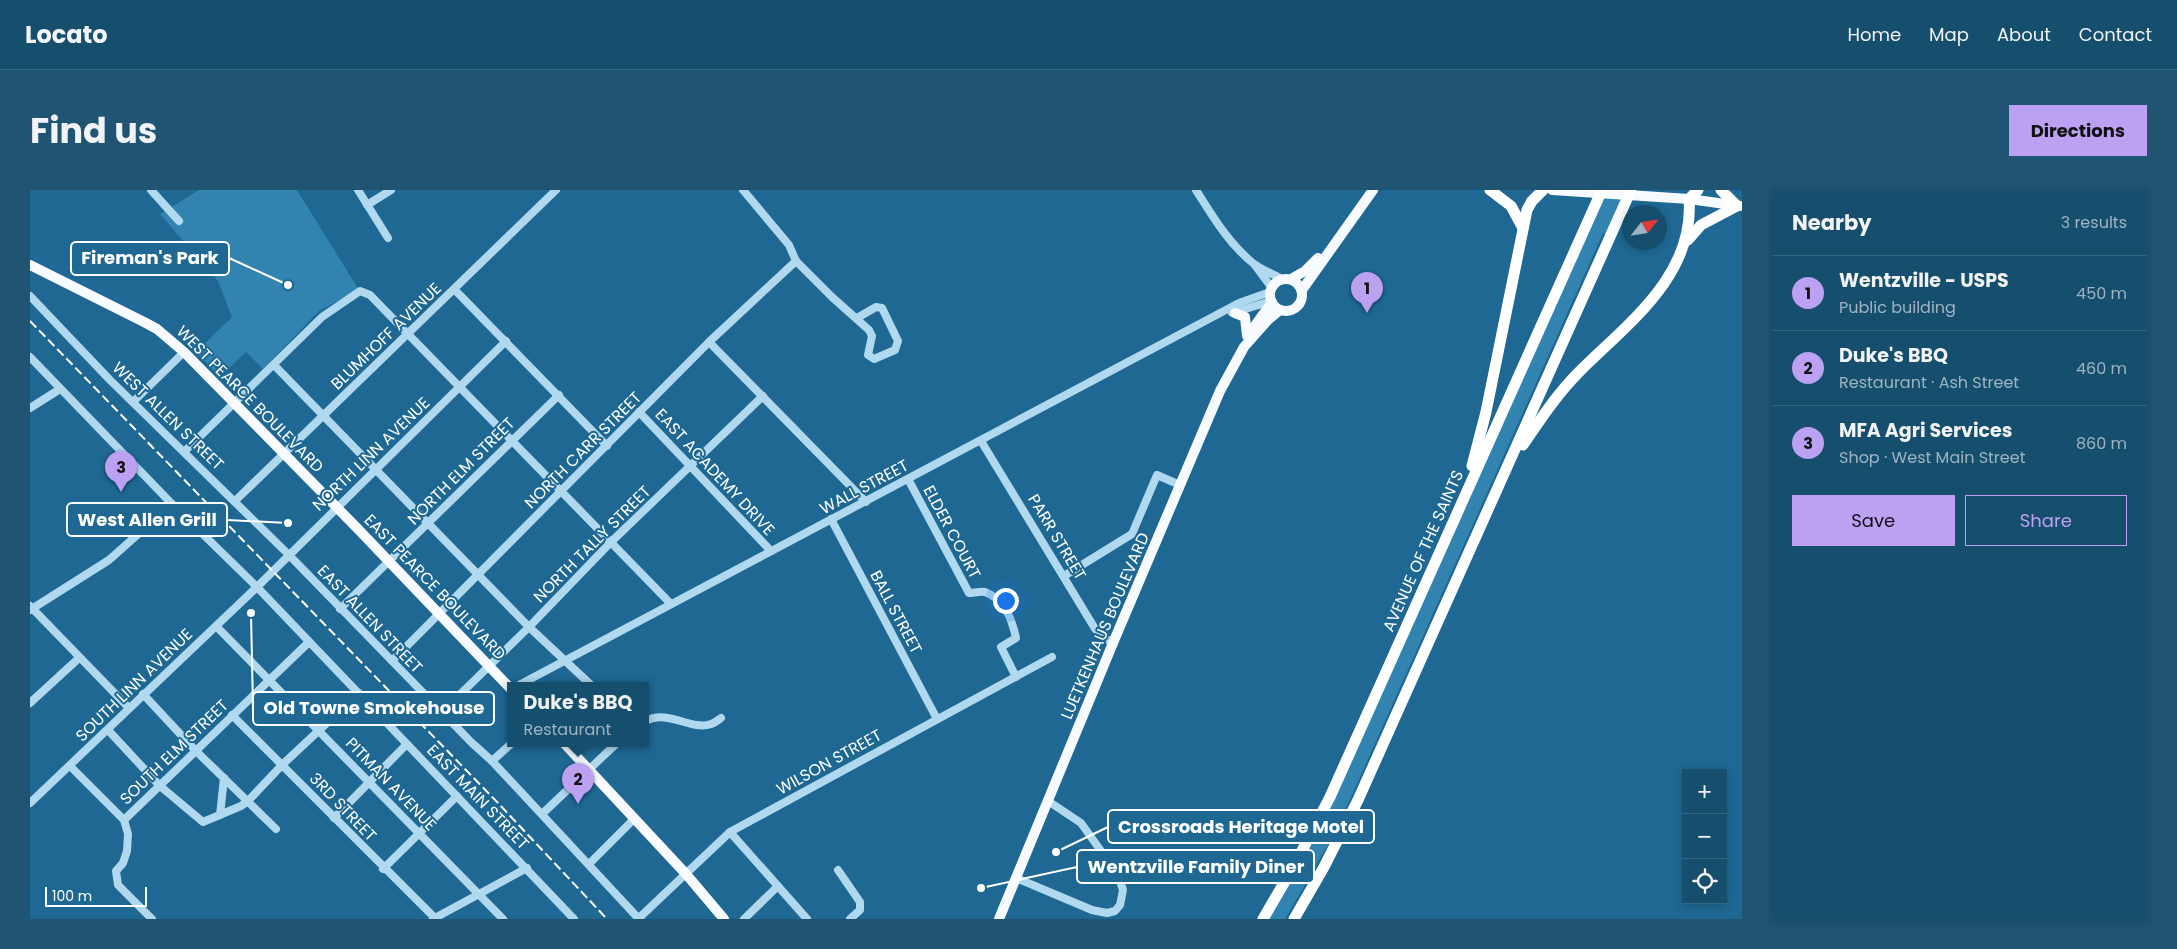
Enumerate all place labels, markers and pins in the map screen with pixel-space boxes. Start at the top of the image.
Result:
callout: Fireman's Park [71,242,229,275]
pin: 1 [1351,272,1383,313]
pin: 3 [105,451,137,492]
callout: West Allen Grill [67,503,227,536]
callout: Old Towne Smokehouse [253,692,494,725]
pin: 2 [562,763,594,804]
callout: Crossroads Heritage Motel [1108,810,1374,843]
callout: Wentzville Family Diner [1077,850,1314,883]

